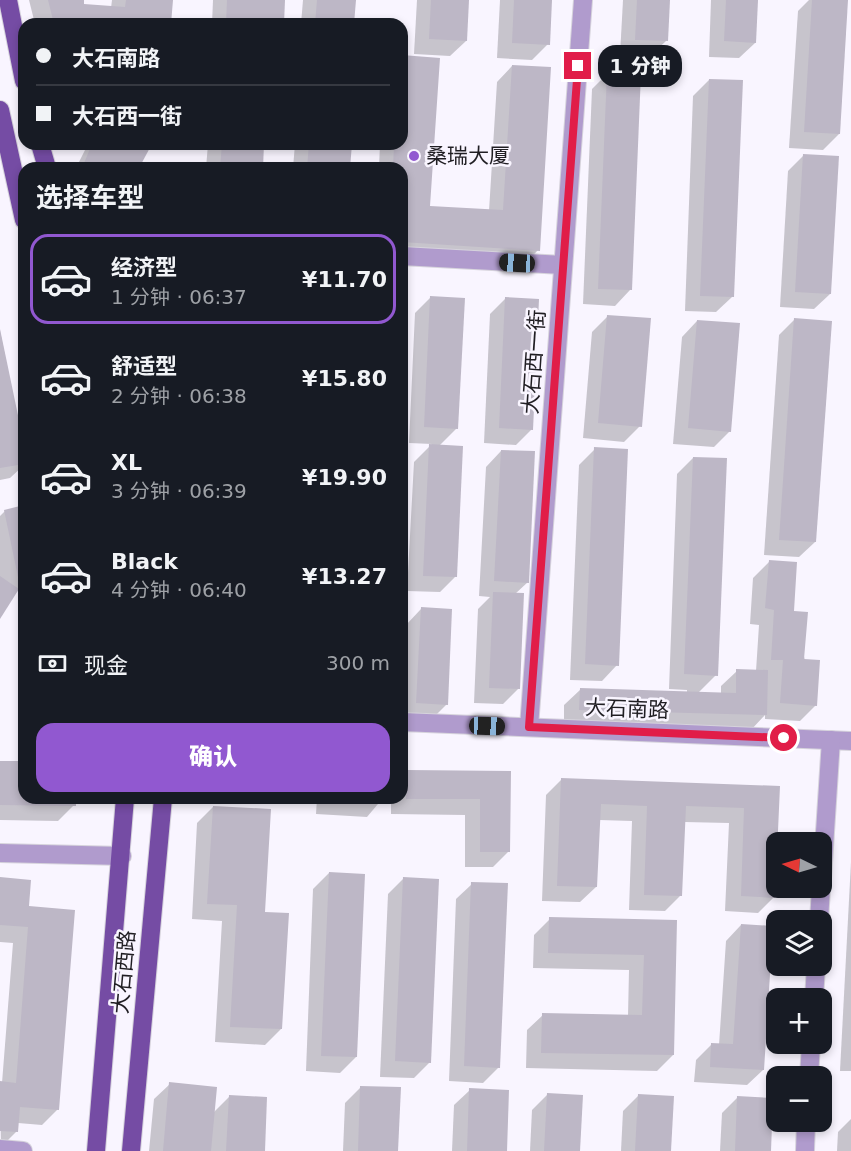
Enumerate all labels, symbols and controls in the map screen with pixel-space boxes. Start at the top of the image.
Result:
callout: 1 分钟 [599,45,683,87]
text: 大石南路 [72,46,160,71]
route end [564,52,591,79]
text: 1 分钟 [610,54,670,78]
text: 大石西一街 [72,104,182,129]
place label: 桑瑞大厦 [426,144,510,168]
marker: 桑瑞大厦 [407,149,421,163]
text: 选择车型 [36,182,144,213]
icon: car [39,252,93,306]
car [499,253,535,273]
text: 经济型 [111,255,177,280]
text: ¥11.70 [302,267,387,292]
text: 1 分钟 · 06:37 [111,285,247,309]
street label: 大石西一街 [518,309,550,415]
icon: car [39,351,93,405]
text: 舒适型 [111,354,177,379]
text: ¥15.80 [302,366,387,391]
text: 2 分钟 · 06:38 [111,384,247,408]
icon: car [39,450,93,504]
text: XL [111,450,142,475]
text: ¥19.90 [302,465,387,490]
text: 3 分钟 · 06:39 [111,479,247,503]
icon: car [39,549,93,603]
text: Black [111,549,178,574]
text: ¥13.27 [302,564,387,589]
text: 4 分钟 · 06:40 [111,578,247,602]
icon: cash [36,647,69,680]
text: 300 m [326,651,390,675]
text: 现金 [84,653,128,678]
street label: 大石南路 [585,696,669,722]
car [469,716,505,736]
button: 确认 [36,723,390,792]
route start [770,724,797,751]
north arrow [766,832,832,898]
map controls [766,832,832,1132]
button: layers [766,910,832,976]
street label: 大石西路 [108,929,140,1015]
button: + [766,988,832,1054]
button: − [766,1066,832,1132]

